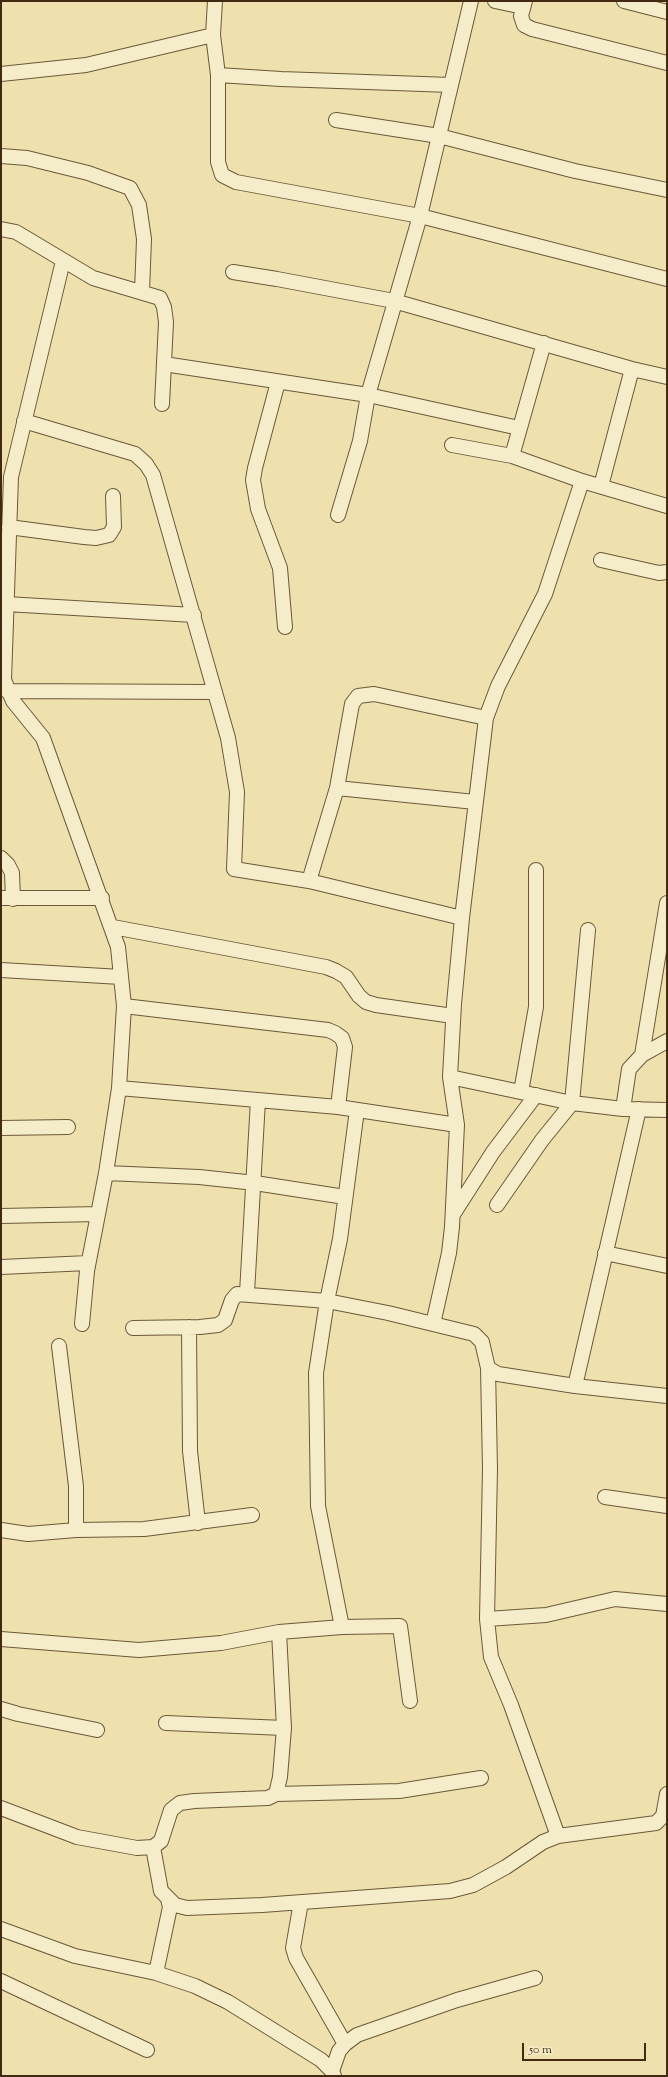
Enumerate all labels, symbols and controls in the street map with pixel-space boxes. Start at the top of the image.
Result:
scale bar [524,2035,648,2061]
text: 50 m [529,2041,552,2059]

